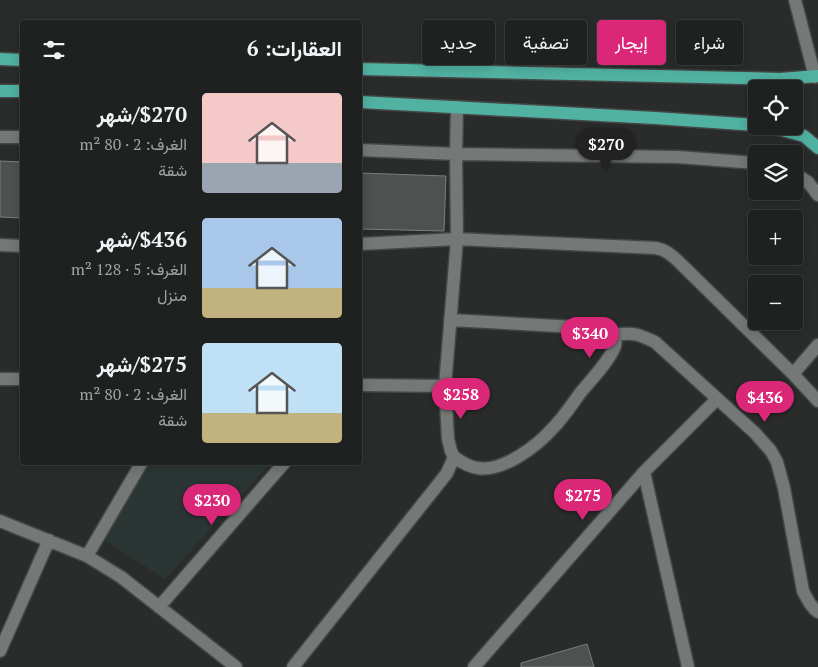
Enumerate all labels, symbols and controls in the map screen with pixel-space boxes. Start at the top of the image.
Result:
chip: جديد [422,20,495,65]
chip: تصفية [505,20,587,65]
chip: إيجار [597,20,666,65]
chip: شراء [676,20,743,65]
text: العقارات: 6 [247,34,342,62]
icon: filters [40,36,68,64]
map controls [748,80,803,330]
button: locate [748,80,803,135]
text: $270/شهر [97,100,187,128]
icon: home [242,113,302,173]
pin: $270 [576,128,636,170]
text: الغرف: 2 · 80 m² [80,133,187,155]
text: $270 [588,133,624,155]
button: layers [748,145,803,200]
text: شقة [158,159,187,181]
button: + [748,210,803,265]
text: $436/شهر [97,225,187,253]
icon: home [242,238,302,298]
text: الغرف: 5 · 128 m² [71,258,187,280]
button: − [748,275,803,330]
text: منزل [157,284,187,306]
pin: $340 [560,316,620,359]
text: $340 [572,322,608,344]
text: $275/شهر [97,350,187,378]
icon: home [242,363,302,423]
pin: $258 [431,378,491,420]
pin: $436 [735,380,795,423]
text: الغرف: 2 · 80 m² [80,383,187,405]
text: $258 [443,383,479,405]
text: $436 [747,386,783,408]
text: شقة [158,409,187,431]
pin: $275 [553,478,613,521]
pin: $230 [182,484,242,526]
text: $275 [565,484,601,506]
text: $230 [194,489,230,511]

